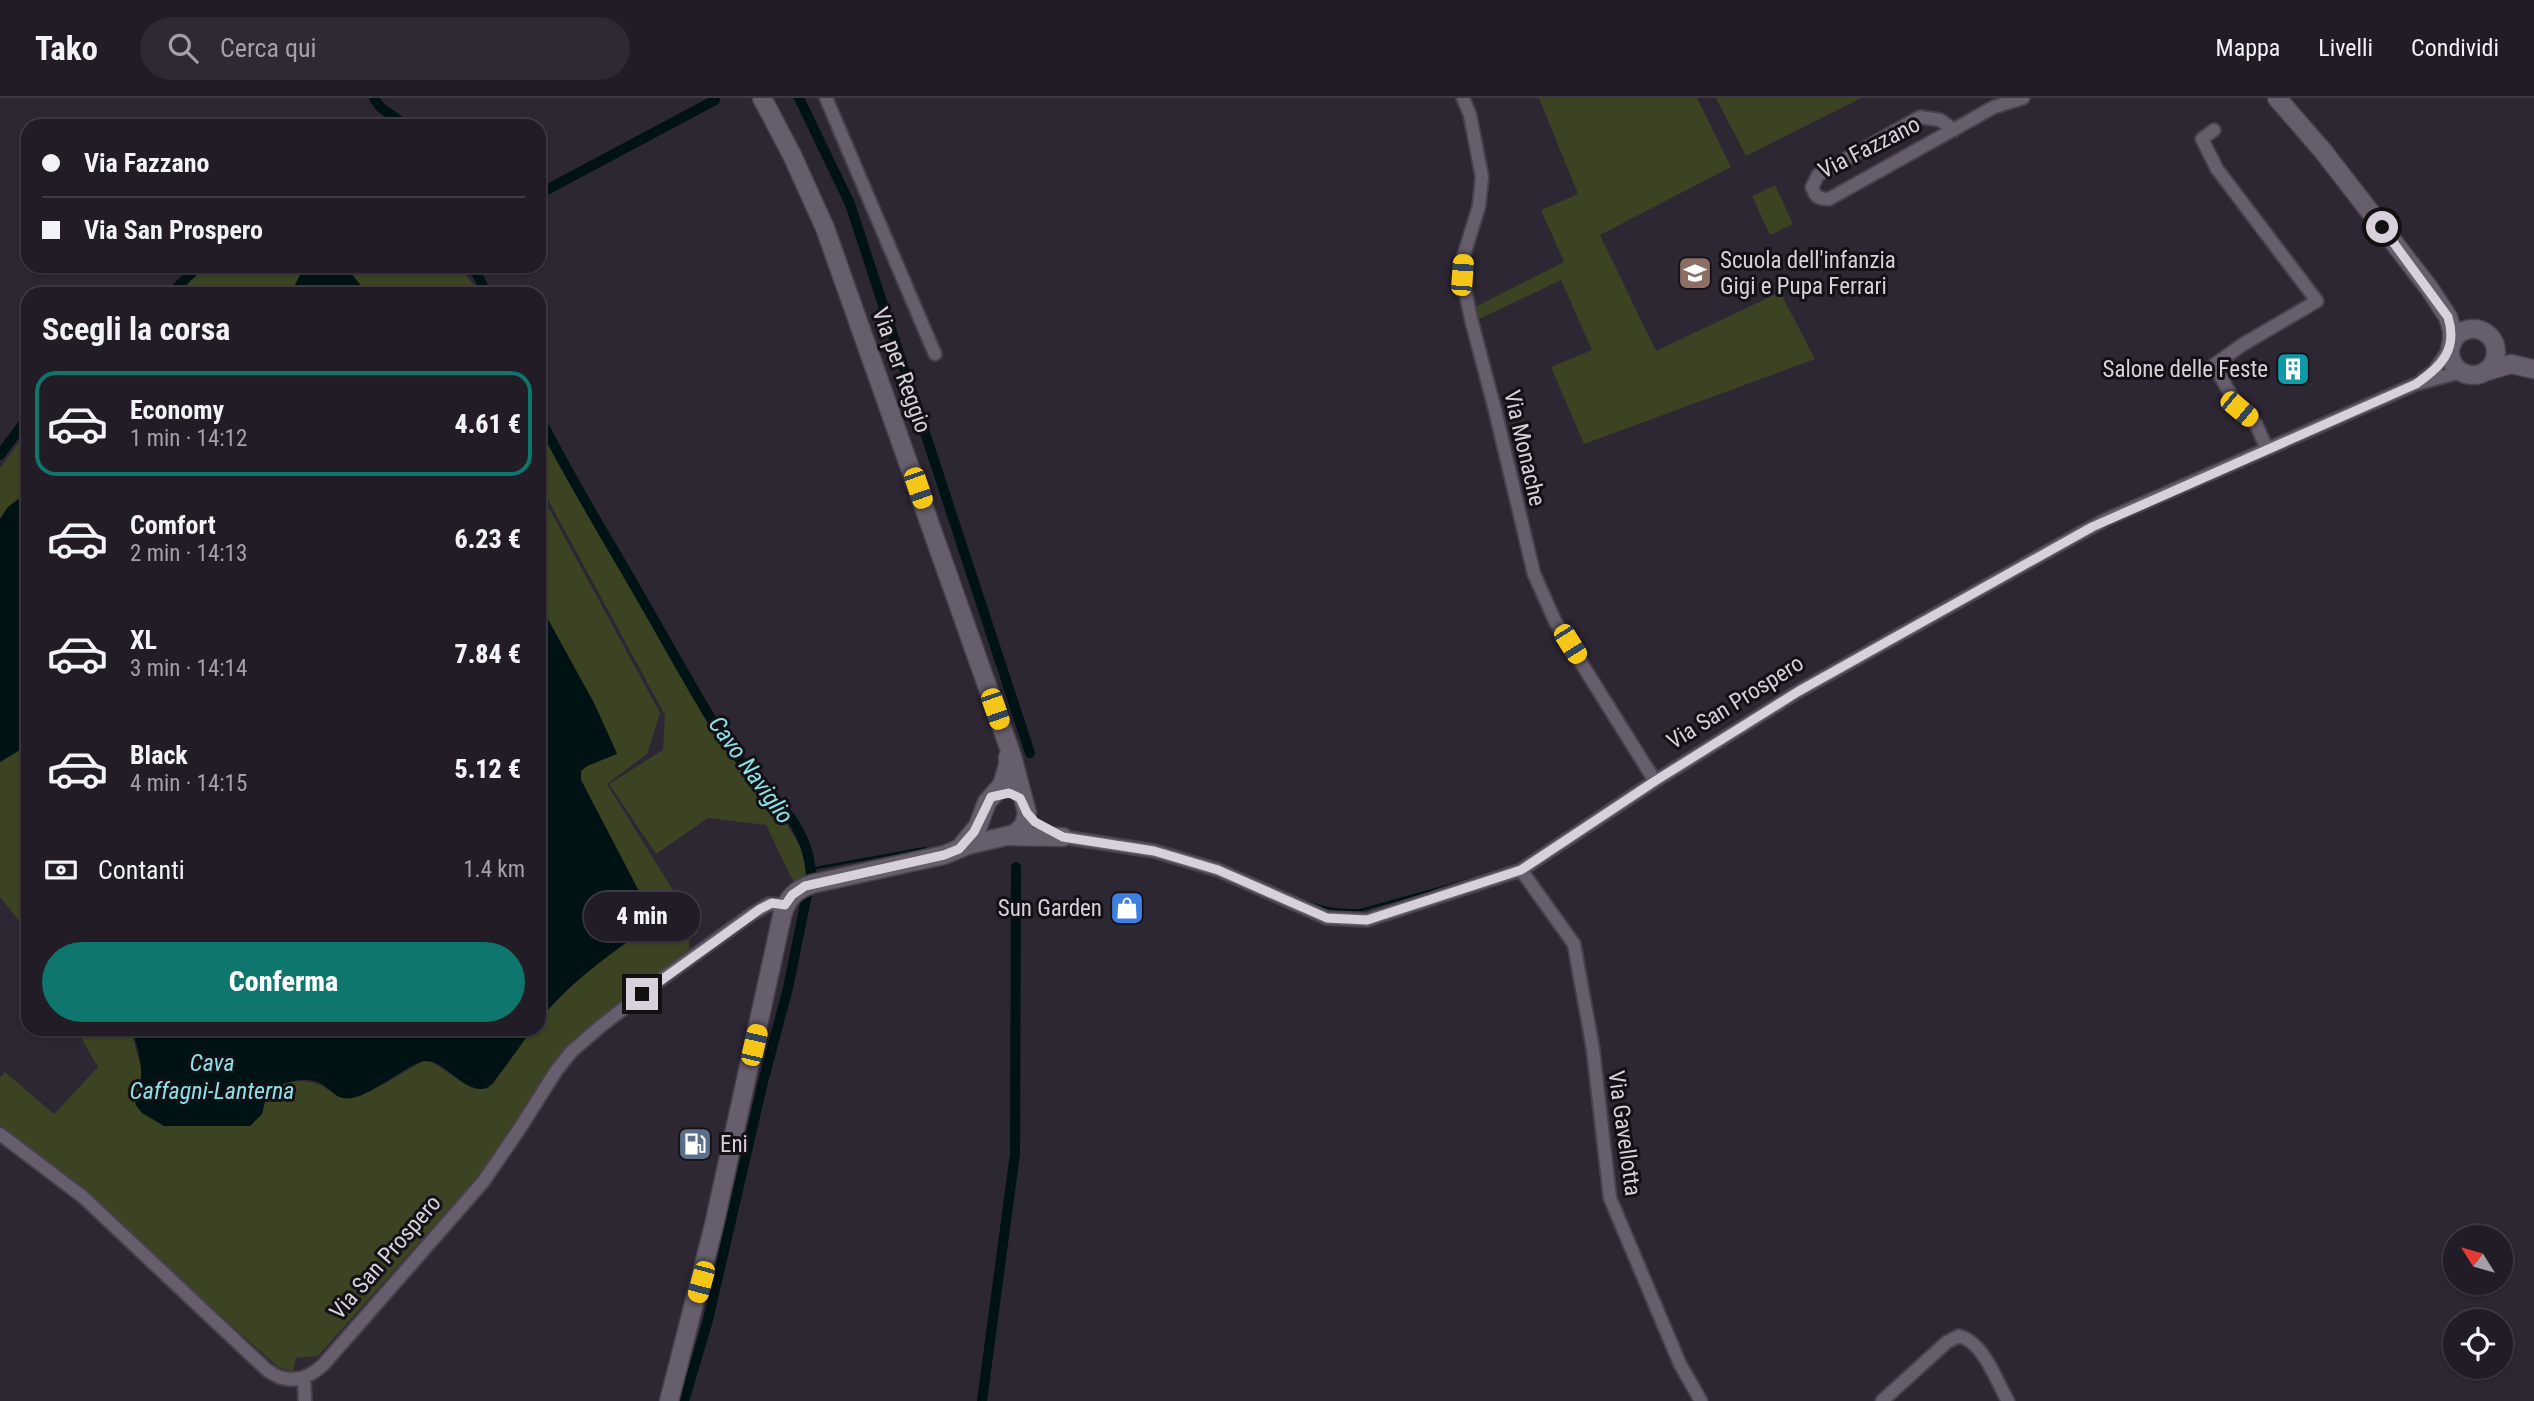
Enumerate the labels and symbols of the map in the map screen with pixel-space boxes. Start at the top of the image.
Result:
street label: Via Fazzano [1814,110,1924,184]
route start [2366,211,2398,243]
place label: Scuola dell'infanzia Gigi e Pupa Ferrari [1720,247,1896,300]
car [1451,253,1474,297]
school or university icon: Scuola dell'infanzia Gigi e Pupa Ferrari [1676,254,1714,292]
street label: Via per Reggio [866,304,937,437]
building icon: Salone delle Feste [2274,350,2312,388]
place label: Salone delle Feste [2103,356,2268,383]
car [2217,387,2262,431]
street label: Via Monache [1498,388,1551,509]
car [902,465,935,511]
car [1550,621,1591,667]
street label: Via San Prospero [1662,650,1809,755]
car [979,686,1012,732]
water label: Cavo Naviglio [703,711,799,829]
shop icon: Sun Garden [1108,889,1146,927]
callout: 4 min [584,892,700,942]
place label: Sun Garden [998,895,1102,922]
route end [626,978,658,1010]
car [740,1022,769,1068]
water label: Cava Caffagni-Lanterna [130,1049,294,1105]
street label: Via Gavellotta [1602,1069,1647,1197]
fuel station icon: Eni [676,1125,714,1163]
place label: Eni [720,1131,748,1158]
street label: Via San Prospero [324,1190,447,1325]
north arrow [2443,1225,2513,1295]
car [686,1259,717,1305]

